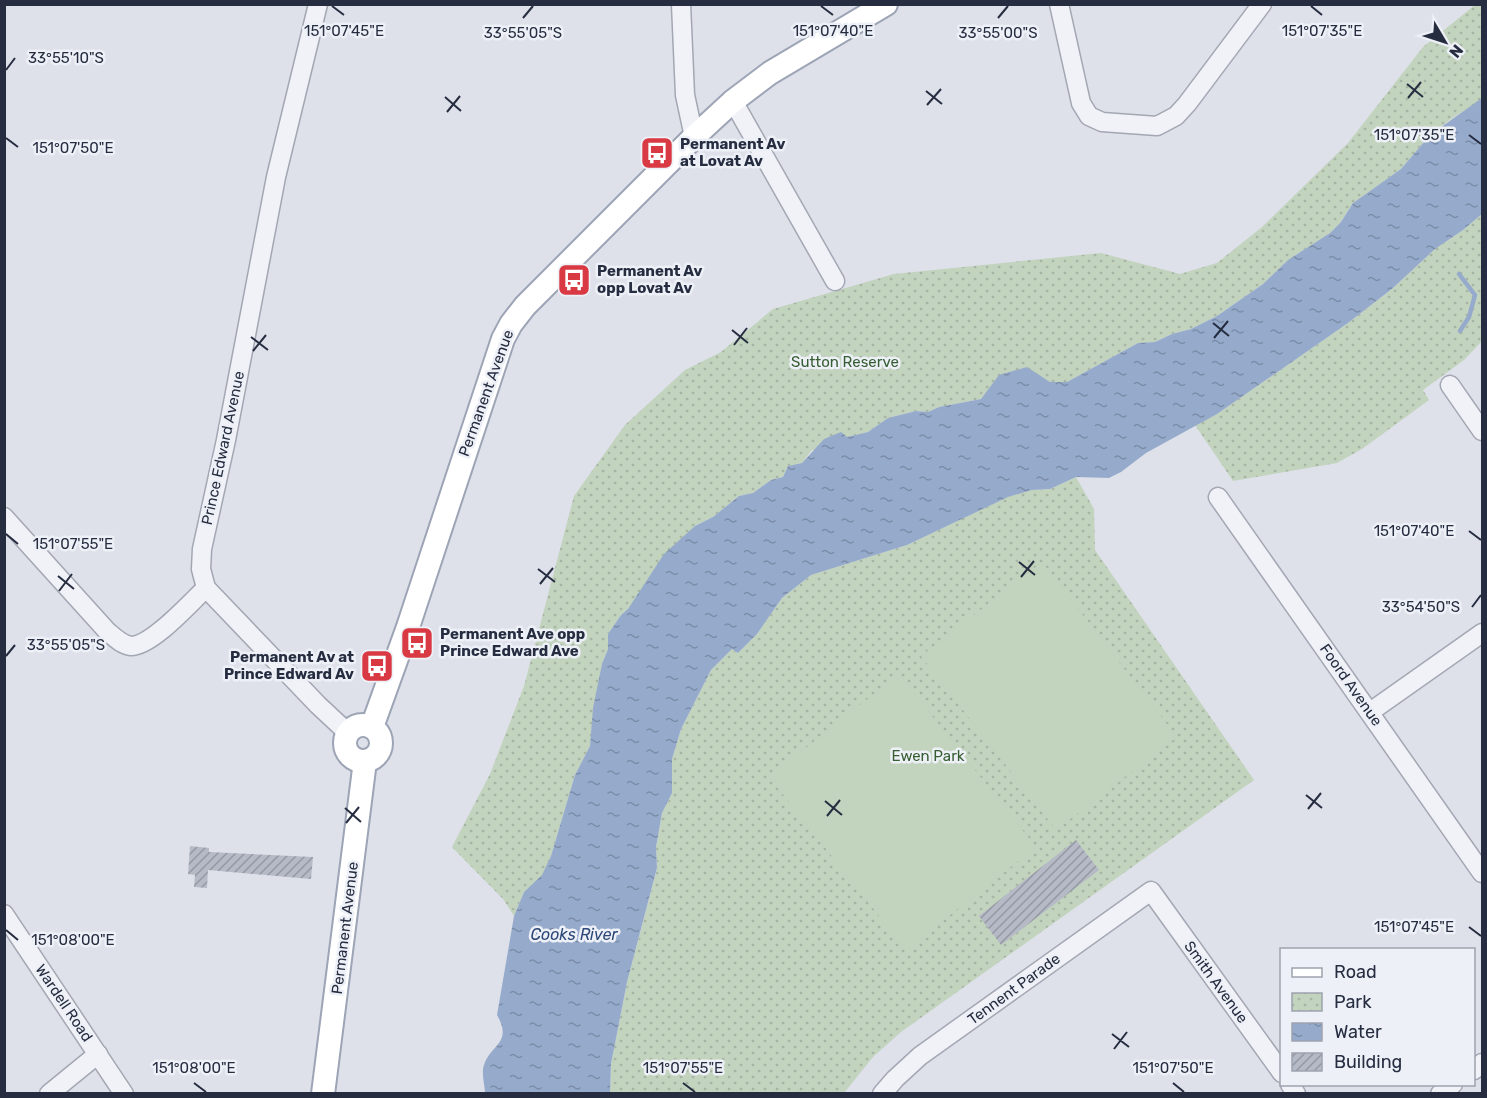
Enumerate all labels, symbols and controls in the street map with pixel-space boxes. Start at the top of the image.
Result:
north arrow [1415,12,1475,72]
text: 151°07'45"E [304,22,384,40]
text: 151°07'40"E [793,22,873,40]
text: 151°07'35"E [1282,22,1362,40]
text: 33°55'05"S [484,24,562,42]
text: 33°55'00"S [959,24,1037,42]
text: N [1445,41,1467,62]
text: 33°55'10"S [28,49,104,67]
text: 151°07'35"E [1374,126,1454,144]
bus stop icon: Permanent Av at Lovat Av [639,135,675,171]
place label: Permanent Av at Lovat Av [680,135,785,170]
text: 151°07'50"E [33,139,113,157]
bus stop icon: Permanent Av opp Lovat Av [556,262,592,298]
place label: Permanent Av opp Lovat Av [597,262,702,297]
street label: Permanent Avenue [455,327,517,459]
park label: Sutton Reserve [791,353,899,371]
street label: Prince Edward Avenue [198,369,248,527]
text: 151°07'40"E [1374,522,1454,540]
text: 151°07'55"E [33,535,113,553]
text: 33°54'50"S [1382,598,1460,616]
bus stop icon: Permanent Ave opp Prince Edward Ave [399,625,435,661]
place label: Permanent Ave opp Prince Edward Ave [440,625,585,660]
text: 33°55'05"S [27,636,105,654]
street label: Foord Avenue [1316,640,1386,730]
place label: Permanent Av at Prince Edward Av [224,648,354,683]
bus stop icon: Permanent Av at Prince Edward Av [359,648,395,684]
park label: Ewen Park [891,747,965,765]
street label: Permanent Avenue [328,861,362,995]
text: 151°07'45"E [1374,918,1454,936]
water label: Cooks River [530,925,618,944]
text: 151°08'00"E [31,931,115,949]
street label: Smith Avenue [1180,937,1252,1027]
legend [1280,948,1475,1086]
street label: Tennent Parade [964,949,1064,1029]
street label: Wardell Road [32,961,96,1045]
text: Road [1334,961,1377,983]
text: Park [1334,991,1372,1013]
text: Water [1334,1021,1382,1043]
text: Building [1334,1051,1402,1073]
text: 151°08'00"E [152,1059,236,1077]
text: 151°07'55"E [643,1059,723,1077]
text: 151°07'50"E [1133,1059,1213,1077]

